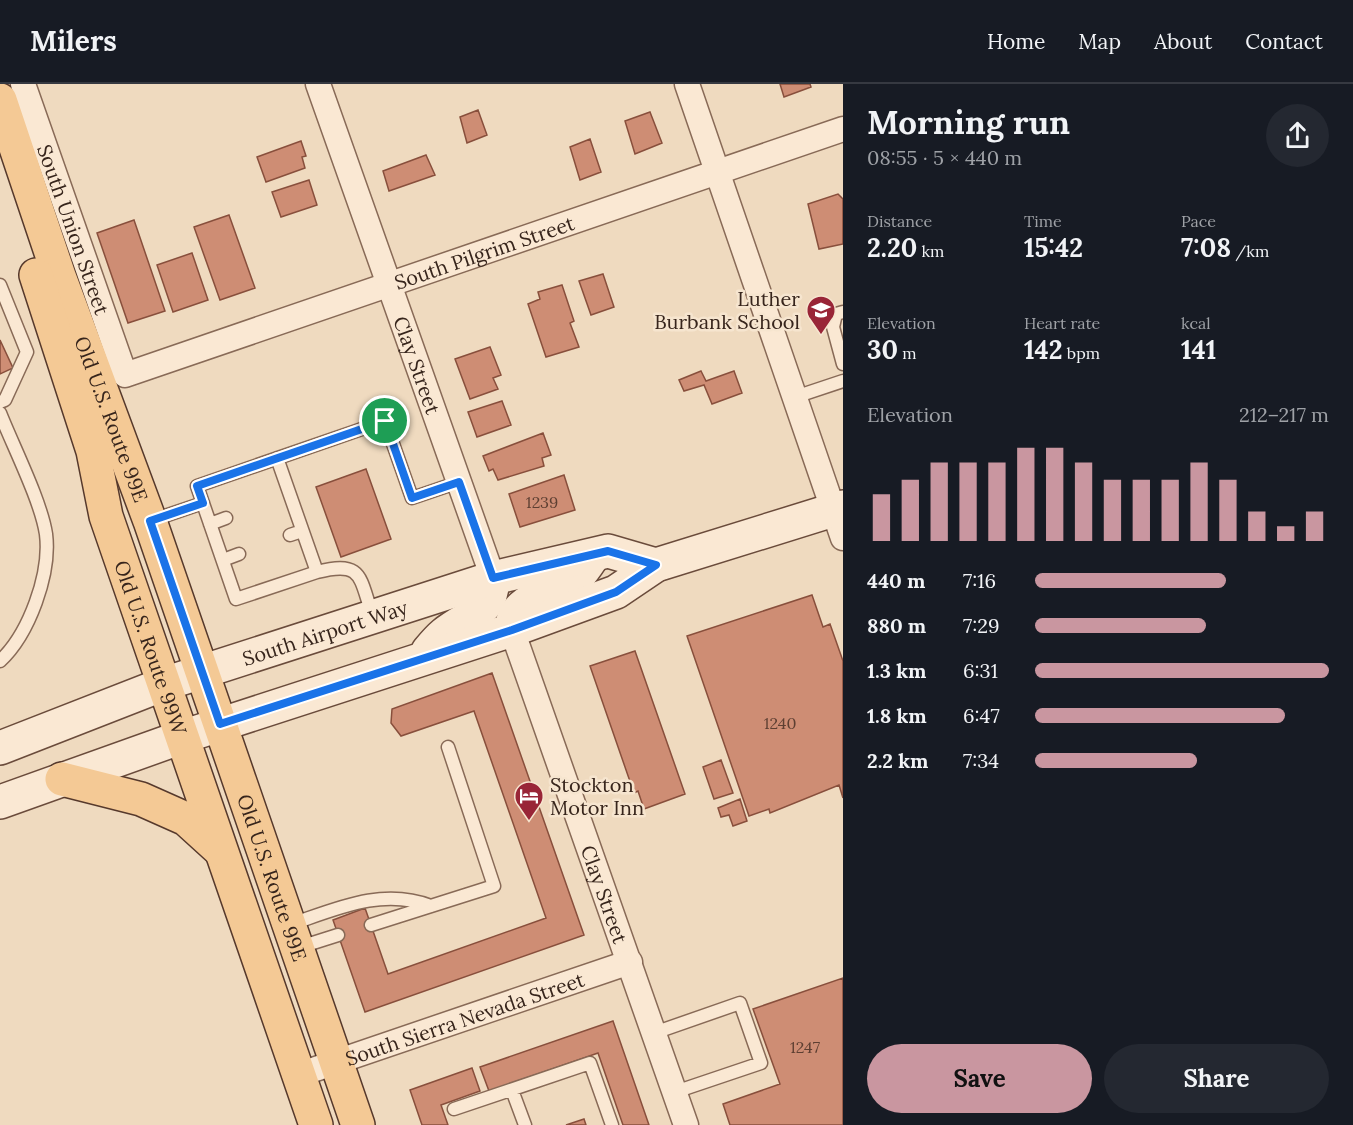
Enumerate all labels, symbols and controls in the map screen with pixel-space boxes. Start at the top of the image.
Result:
text: Milers [30,23,117,59]
text: Home [987,28,1045,55]
text: Map [1078,28,1121,55]
text: About [1154,28,1212,55]
text: Contact [1245,28,1323,55]
text: Morning run [867,101,1070,143]
button: share [1266,104,1329,167]
street label: South Union Street [33,141,115,318]
text: 08:55 · 5 × 440 m [867,145,1022,170]
street label: South Pilgrim Street [391,210,578,294]
text: Distance [867,211,932,231]
text: Time [1024,211,1062,231]
text: Pace [1181,211,1216,231]
text: 2.20 [867,231,917,264]
text: 15:42 [1024,231,1083,264]
text: 7:08 [1181,231,1231,264]
text: km [917,241,944,261]
text: /km [1231,241,1269,261]
place label: Luther Burbank School [654,286,800,334]
school or university icon: Luther Burbank School [805,294,837,336]
street label: Clay Street [389,313,446,417]
text: Elevation [867,313,936,333]
text: Heart rate [1024,313,1100,333]
text: kcal [1181,313,1211,333]
street label: Old U.S. Route 99E [70,332,154,505]
text: 30 [867,333,898,366]
text: 142 [1024,333,1063,366]
text: 141 [1181,333,1216,366]
text: m [898,343,917,363]
text: bpm [1063,343,1100,363]
pin [359,395,410,446]
text: Elevation [867,402,953,427]
text: 212–217 m [1239,402,1329,427]
icon: arrive [368,404,401,437]
house number: 1239 [526,492,558,512]
street label: Old U.S. Route 99W [110,557,193,738]
text: 440 m [867,568,925,593]
text: 7:16 [963,568,996,593]
street label: South Airport Way [239,594,411,670]
text: 880 m [867,613,926,638]
text: 7:29 [963,613,1000,638]
text: 1.3 km [867,658,927,683]
text: 6:31 [963,658,998,683]
text: 1.8 km [867,703,927,728]
text: 6:47 [963,703,1000,728]
house number: 1240 [764,713,796,733]
text: 2.2 km [867,748,929,773]
text: 7:34 [963,748,999,773]
place label: Stockton Motor Inn [550,772,644,820]
hotel icon: Stockton Motor Inn [513,780,545,822]
street label: Old U.S. Route 99E [232,791,313,964]
street label: Clay Street [576,842,634,947]
street label: South Sierra Nevada Street [342,966,588,1071]
house number: 1247 [790,1037,821,1057]
button: Save [867,1044,1092,1113]
button: Share [1104,1044,1329,1113]

